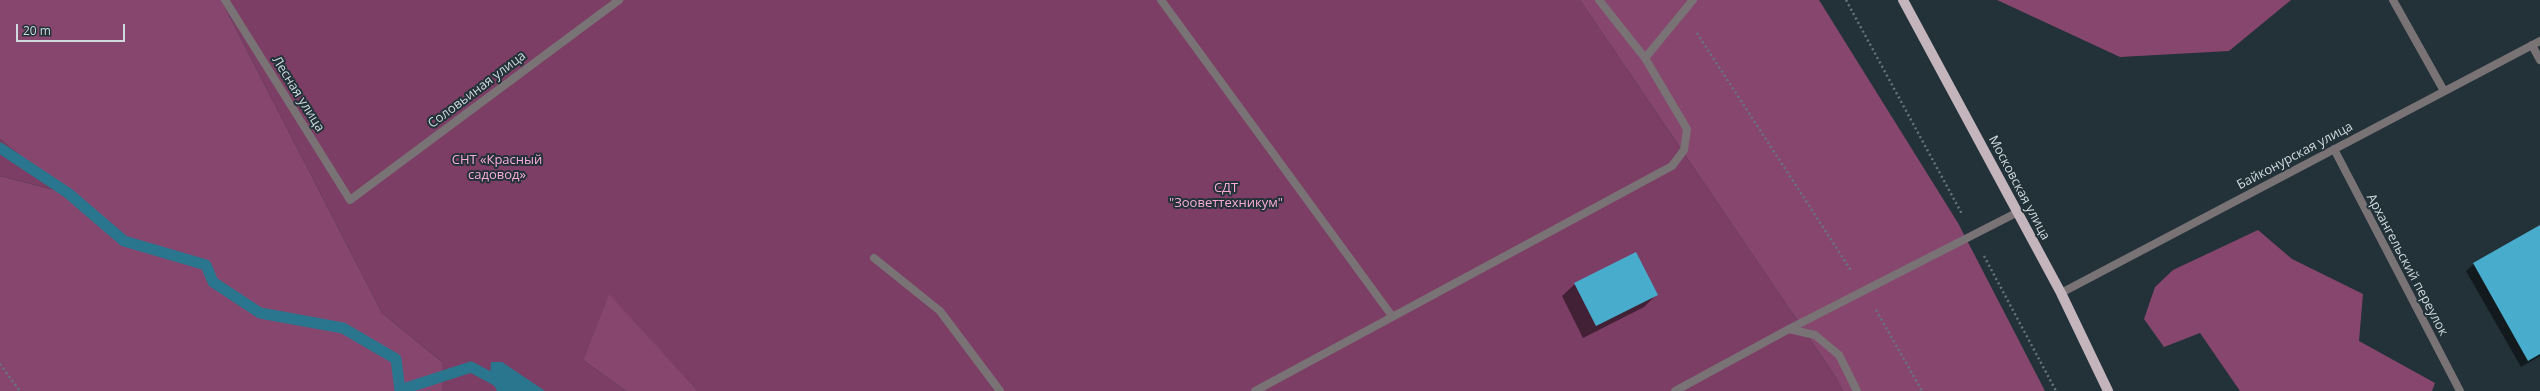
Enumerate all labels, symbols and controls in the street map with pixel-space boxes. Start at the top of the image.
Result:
scale bar [18,16,127,42]
text: 20 m [23,22,51,39]
street label: Соловьиная улица [425,48,529,132]
street label: Лесная улица [269,53,327,135]
street label: Байконурская улица [2234,119,2356,193]
street label: Московская улица [1985,133,2053,243]
park label: СНТ «Красный садовод» [452,152,542,183]
park label: СДТ "Зооветтехникум" [1169,180,1283,211]
street label: Архангельский переулок [2363,191,2451,339]

